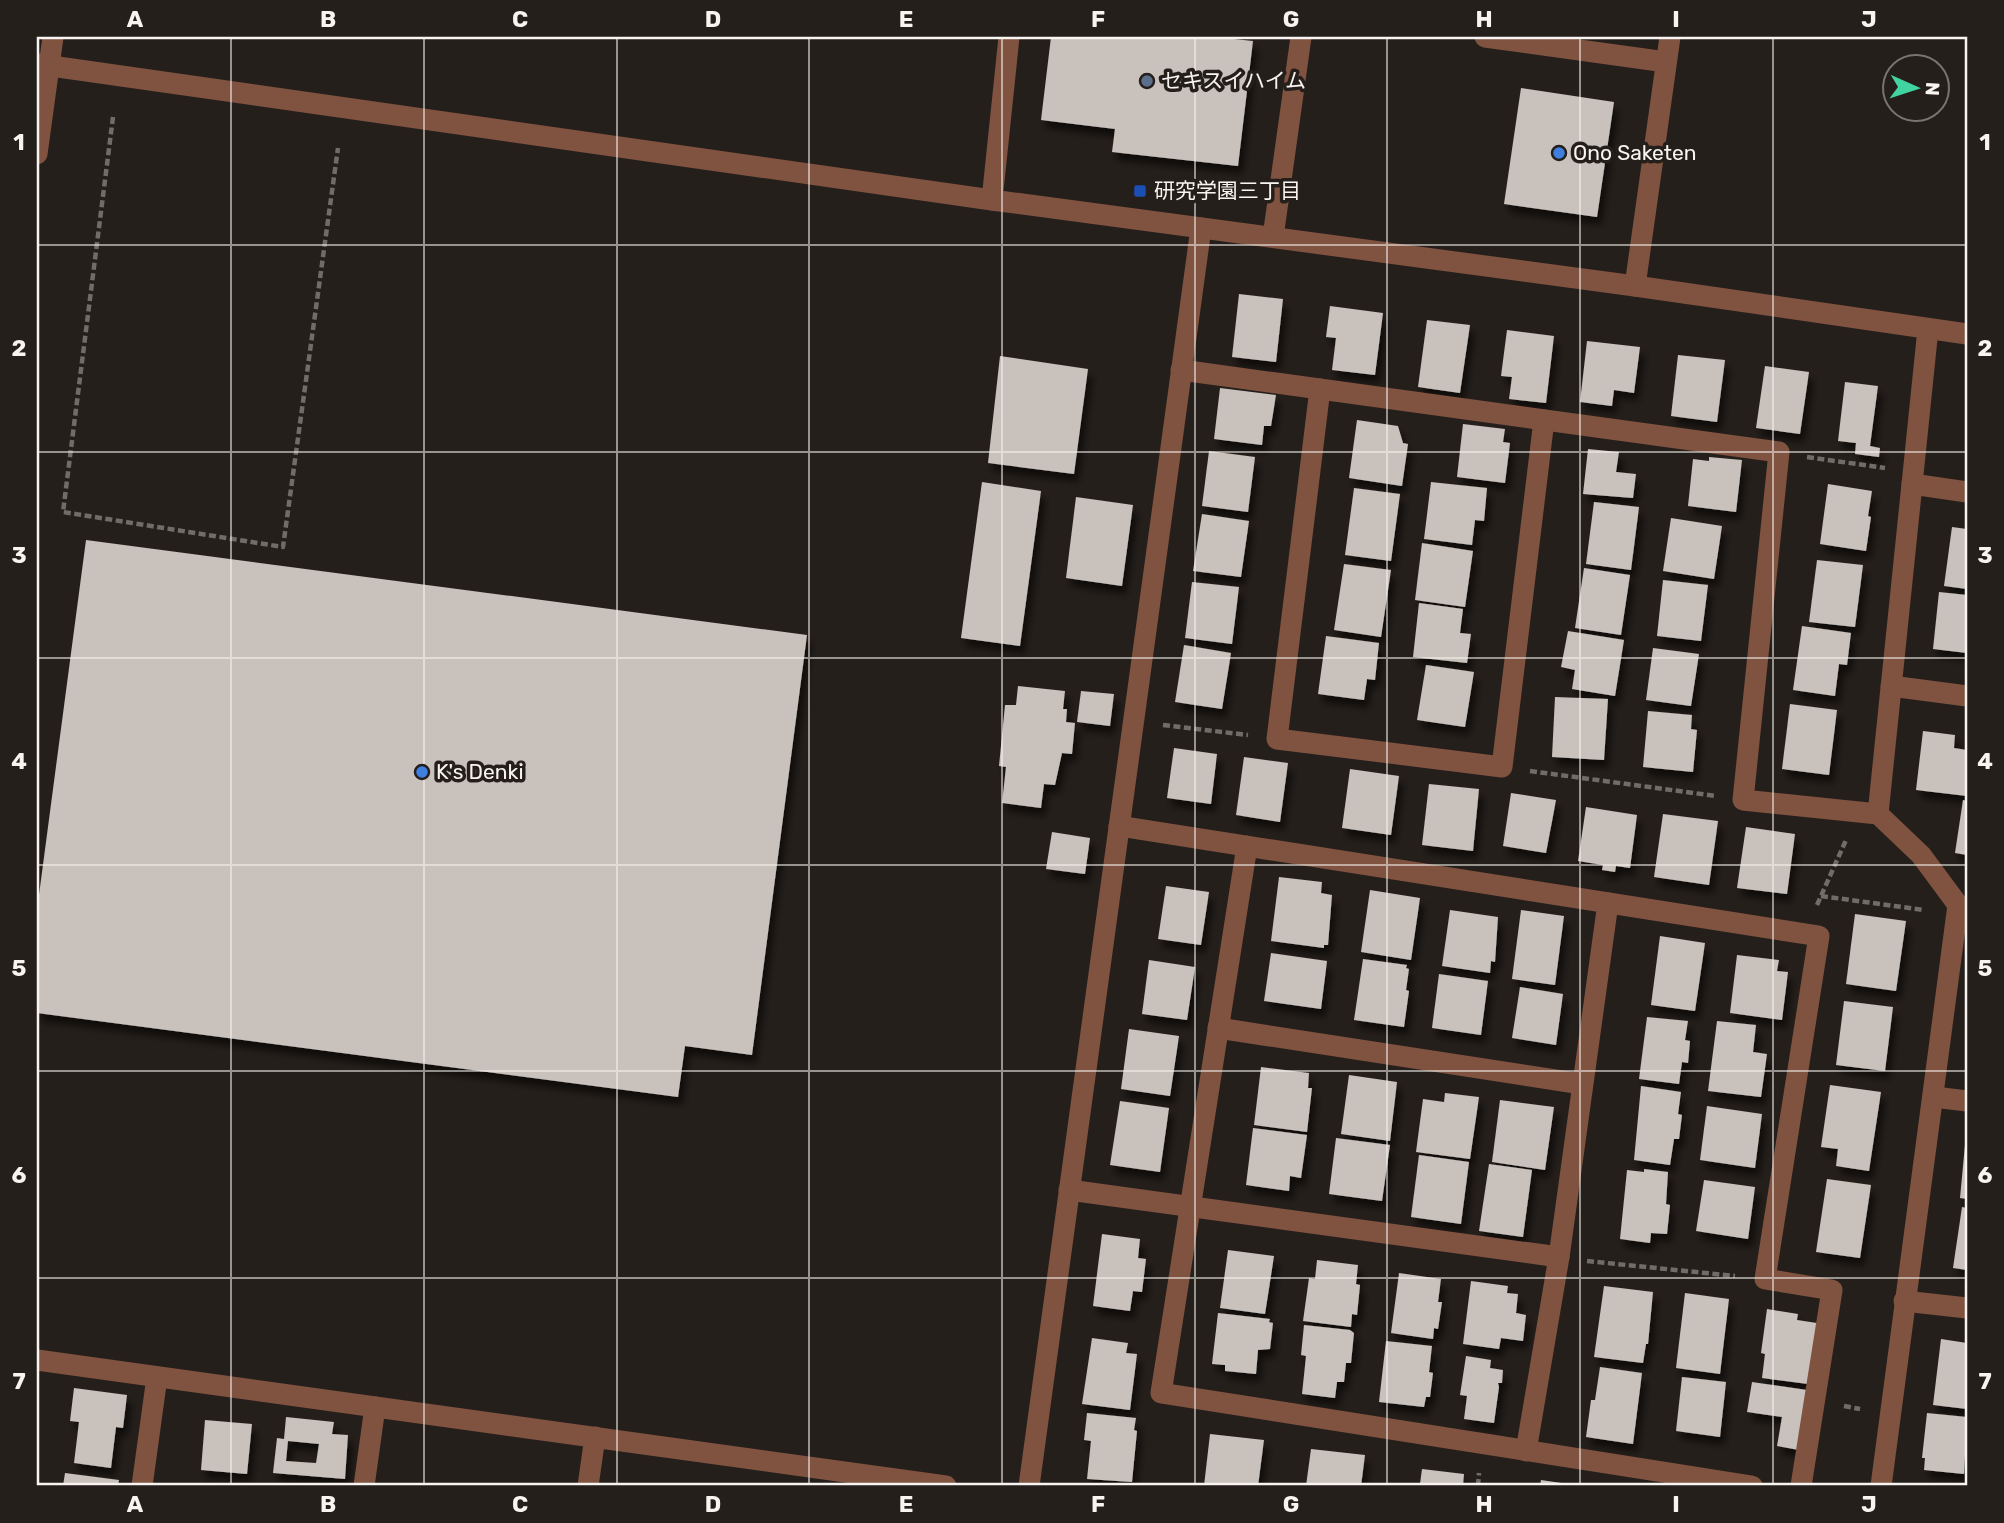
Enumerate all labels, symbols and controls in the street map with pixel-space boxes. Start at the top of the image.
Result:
text: A [127,5,144,33]
text: B [320,5,336,33]
text: C [512,5,528,33]
text: D [705,5,721,33]
text: E [899,5,913,33]
text: F [1091,5,1105,33]
text: G [1283,5,1299,33]
text: H [1475,5,1493,33]
text: I [1672,5,1680,33]
text: J [1861,5,1877,33]
north arrow [1882,52,1952,122]
place label: セキスイハイム [1161,68,1306,93]
marker: セキスイハイム [1139,73,1155,89]
text: N [1921,81,1944,96]
text: 1 [13,128,25,156]
text: 1 [1979,128,1991,156]
place label: Ono Saketen [1573,140,1697,165]
marker: Ono Saketen [1551,145,1567,161]
place label: 研究学園三丁目 [1154,178,1301,203]
marker: 研究学園三丁目 [1132,183,1148,199]
text: 2 [12,334,26,362]
text: 2 [1978,334,1992,362]
text: 3 [11,541,27,569]
text: 3 [1977,541,1993,569]
text: 4 [11,747,27,775]
text: 4 [1977,747,1993,775]
place label: K's Denki [436,759,523,784]
marker: K's Denki [414,764,430,780]
text: 5 [12,954,27,982]
text: 5 [1978,954,1993,982]
text: 6 [12,1161,27,1189]
text: 6 [1978,1161,1993,1189]
text: 7 [12,1367,26,1395]
text: 7 [1978,1367,1992,1395]
text: A [127,1490,144,1518]
text: B [320,1490,336,1518]
text: C [512,1490,528,1518]
text: D [705,1490,721,1518]
text: E [899,1490,913,1518]
text: F [1091,1490,1105,1518]
text: G [1283,1490,1299,1518]
text: H [1475,1490,1493,1518]
text: I [1672,1490,1680,1518]
text: J [1861,1490,1877,1518]

